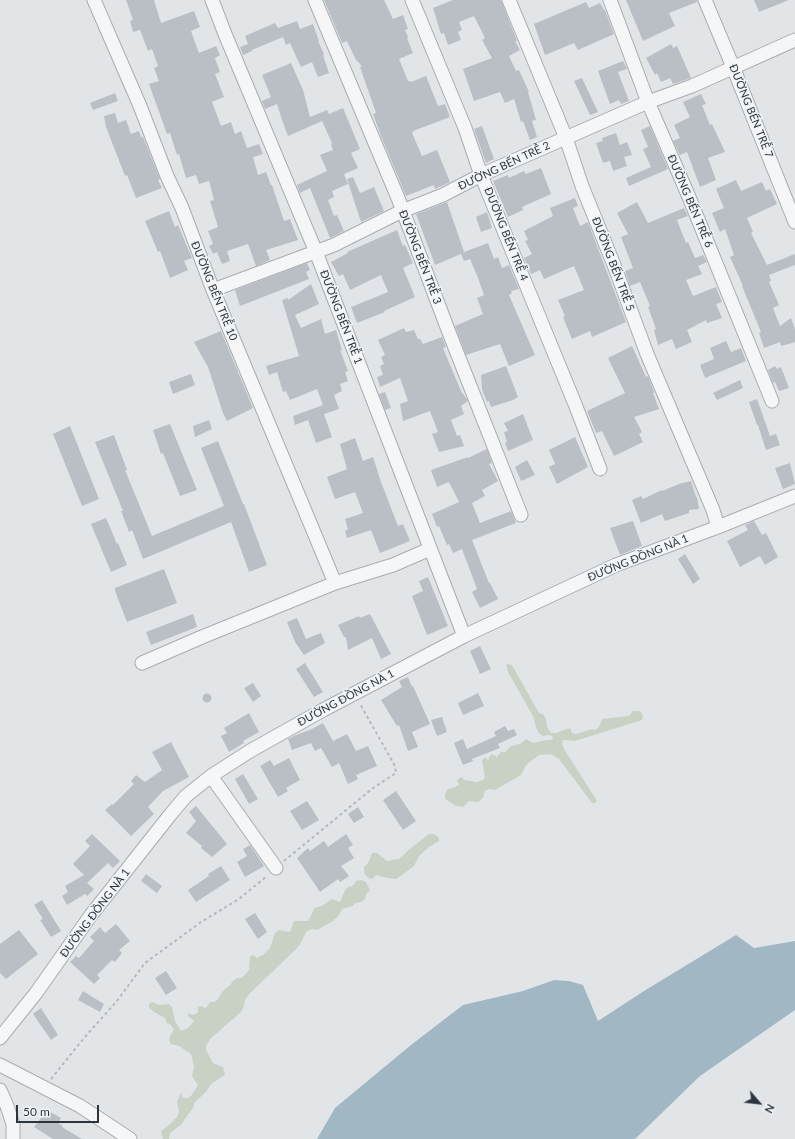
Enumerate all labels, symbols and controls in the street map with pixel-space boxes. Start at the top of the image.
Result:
street label: ĐƯỜNG BẾN TRỄ 7 [726,62,776,160]
street label: ĐƯỜNG BẾN TRỄ 2 [456,139,552,193]
street label: ĐƯỜNG BẾN TRỄ 6 [664,153,716,249]
street label: ĐƯỜNG BẾN TRỄ 4 [481,185,531,283]
street label: ĐƯỜNG BẾN TRỄ 3 [396,208,444,306]
street label: ĐƯỜNG BẾN TRỄ 5 [589,215,637,313]
street label: ĐƯỜNG BẾN TRỄ 10 [188,239,240,343]
street label: ĐƯỜNG BẾN TRỄ 1 [317,268,365,366]
street label: ĐƯỜNG ĐỒNG NÀ 1 [586,532,690,584]
street label: ĐƯỜNG ĐỒNG NÀ 1 [295,667,397,729]
street label: ĐƯỜNG ĐỒNG NÀ 1 [57,866,133,960]
north arrow [739,1083,779,1123]
scale bar [18,1097,101,1123]
text: N [762,1102,778,1116]
text: 50 m [23,1104,50,1119]

